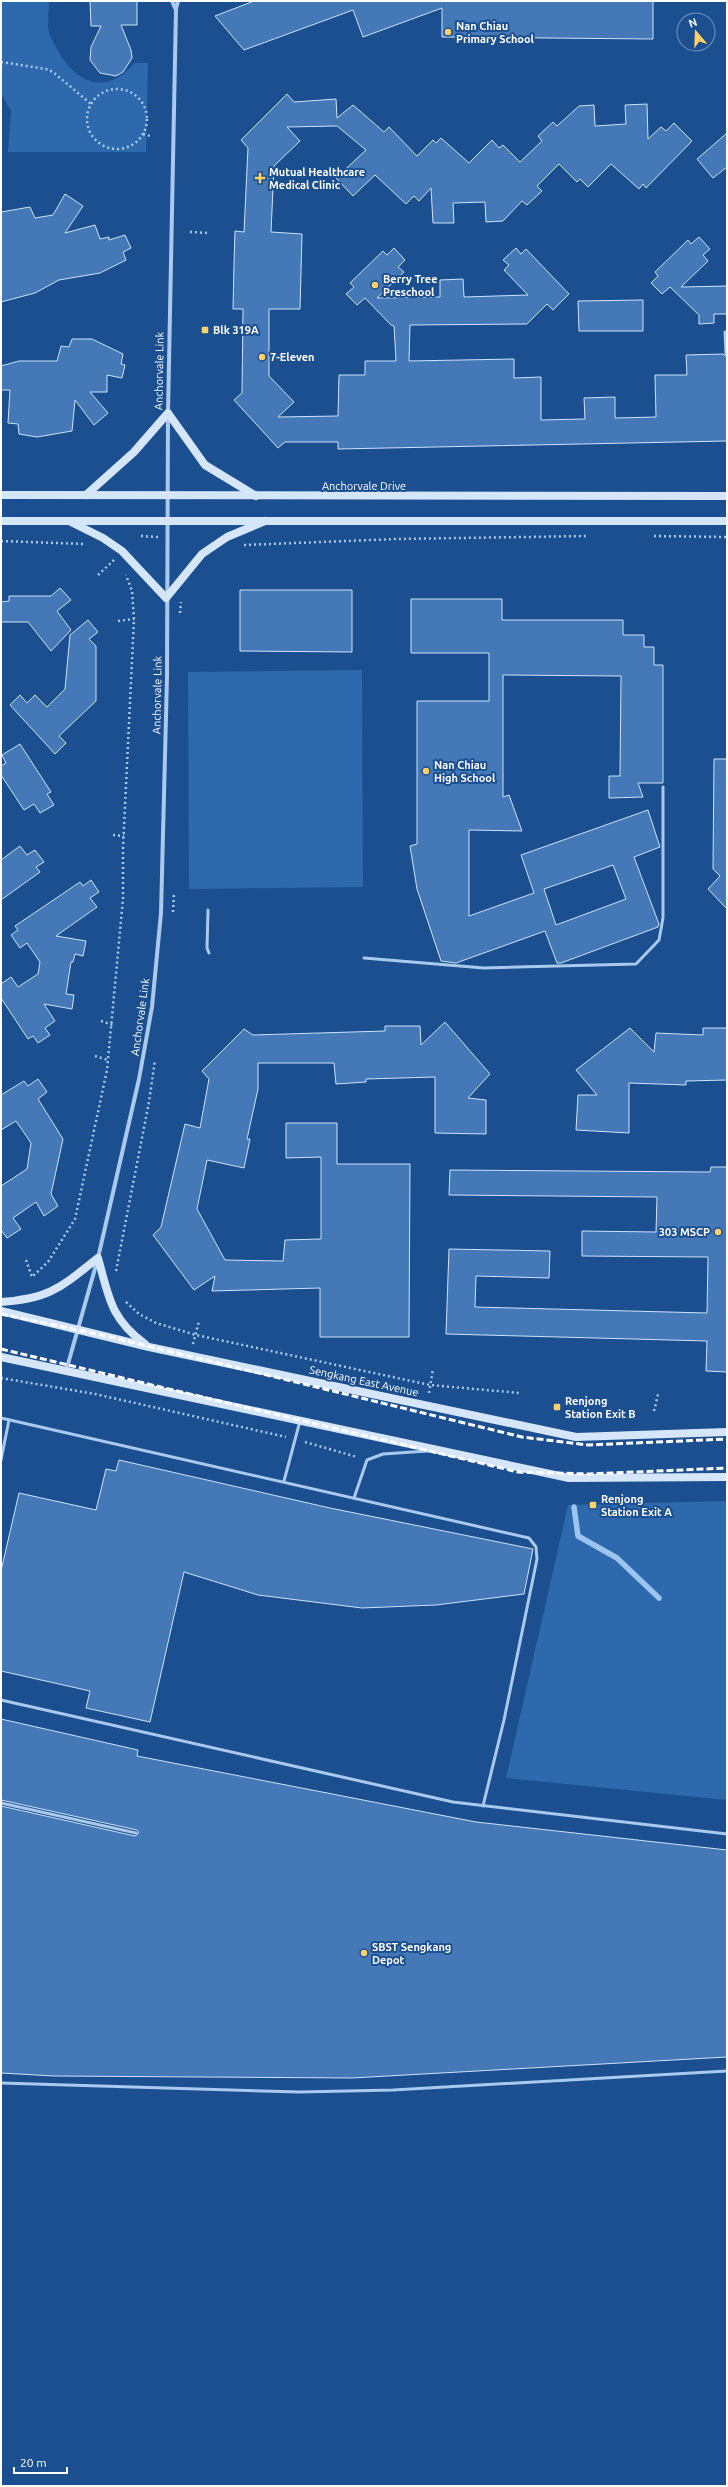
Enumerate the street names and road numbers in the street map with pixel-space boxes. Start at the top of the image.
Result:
street label: Anchorvale Link [152,331,166,410]
street label: Anchorvale Drive [322,480,406,492]
street label: Anchorvale Link [150,655,164,734]
street label: Anchorvale Link [129,977,151,1057]
street label: Sengkang East Avenue [308,1364,420,1398]

